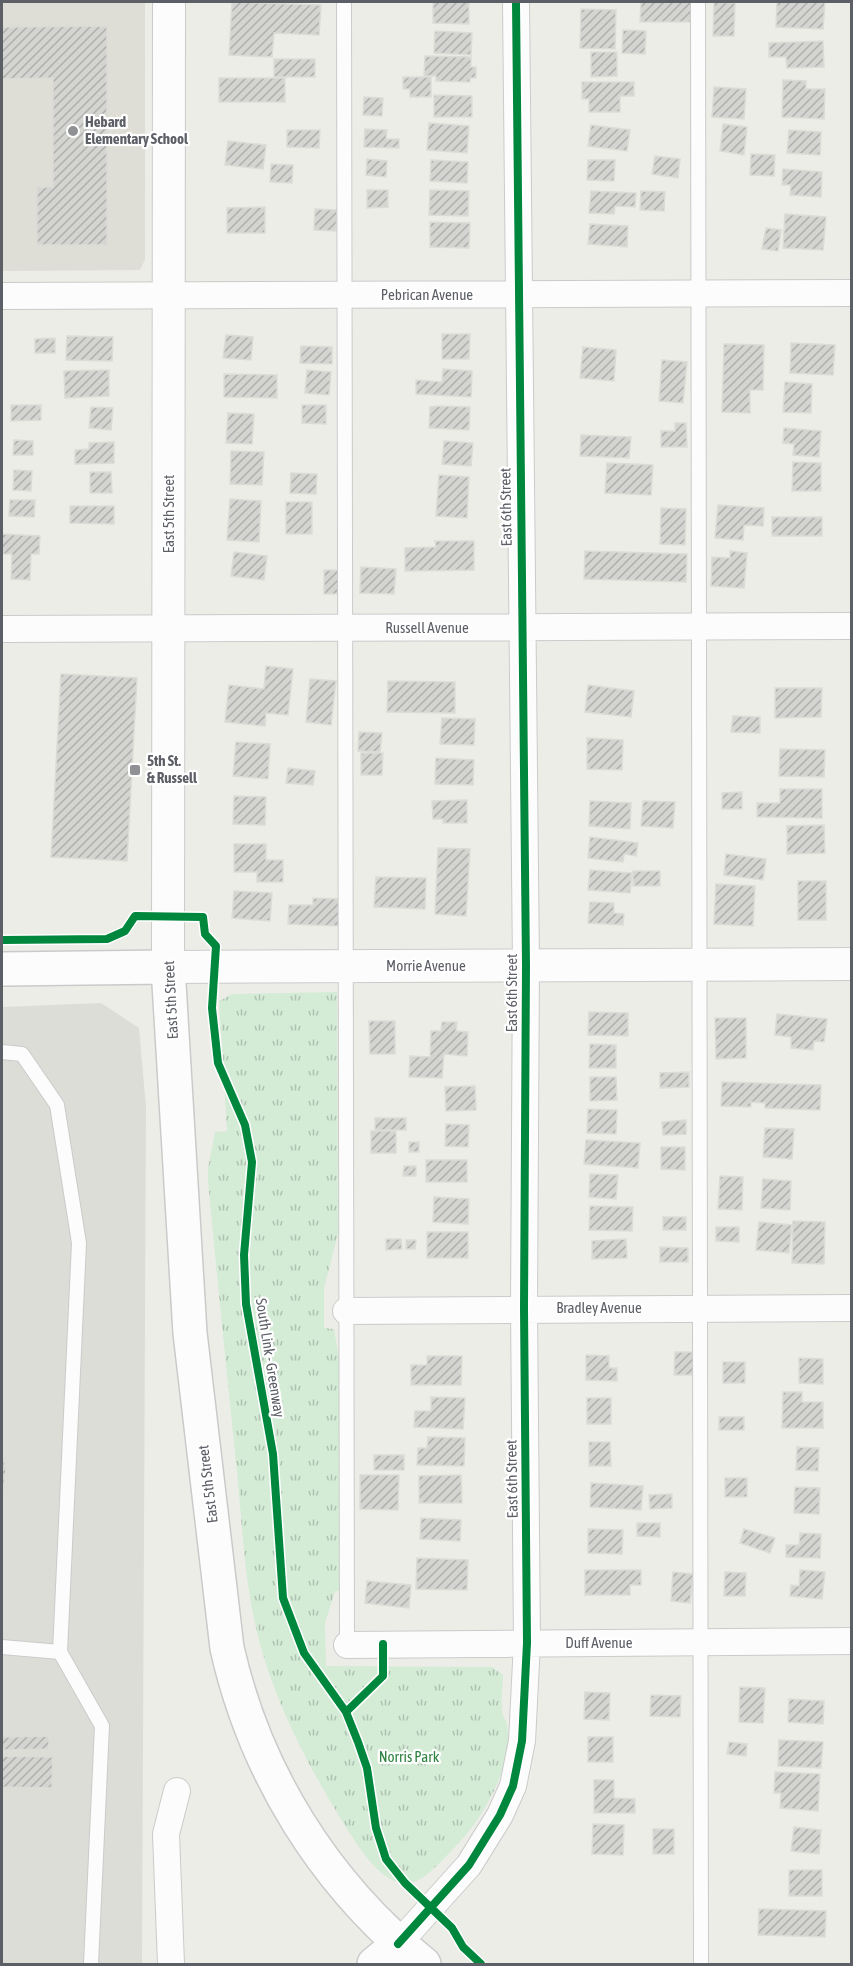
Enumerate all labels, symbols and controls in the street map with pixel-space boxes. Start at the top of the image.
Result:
place label: Hebard Elementary School [85,113,189,147]
marker: Hebard Elementary School [66,124,80,138]
street label: Pebrican Avenue [381,286,473,303]
street label: East 6th Street [496,468,515,546]
street label: East 5th Street [160,475,177,553]
street label: Russell Avenue [385,619,469,636]
place label: 5th St. & Russell [147,752,198,786]
marker: 5th St. & Russell [128,763,142,777]
street label: East 6th Street [503,954,520,1032]
street label: Morrie Avenue [386,957,466,974]
street label: East 5th Street [160,960,181,1040]
street label: South Link - Greenway [253,1297,288,1419]
street label: Bradley Avenue [556,1299,642,1316]
street label: East 6th Street [502,1440,521,1518]
street label: East 5th Street [194,1444,221,1524]
street label: Duff Avenue [565,1634,633,1651]
park label: Norris Park [379,1748,440,1765]

